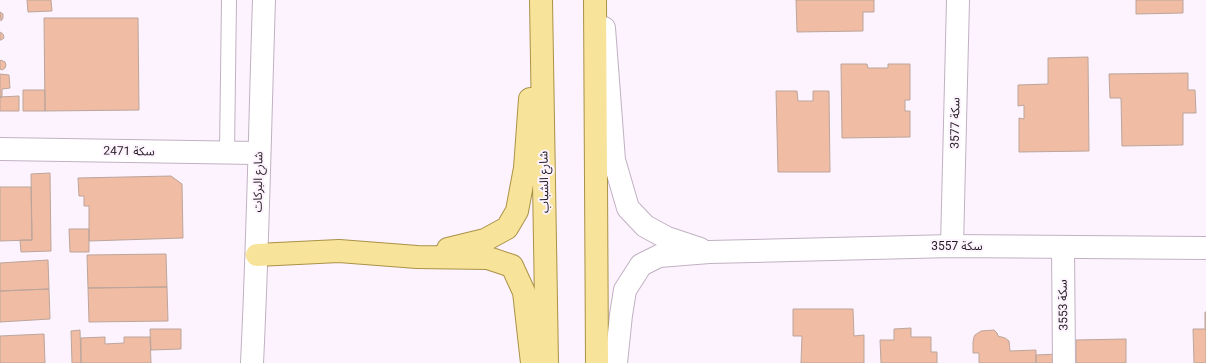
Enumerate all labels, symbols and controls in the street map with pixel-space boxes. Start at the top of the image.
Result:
street label: سكة 3577 [948,97,962,149]
street label: سكة 2471 [103,144,155,158]
street label: شارع البركات [250,151,268,213]
street label: شارع الشباب [536,151,554,213]
street label: سكة 3557 [931,239,983,253]
street label: سكة 3553 [1056,279,1070,331]

